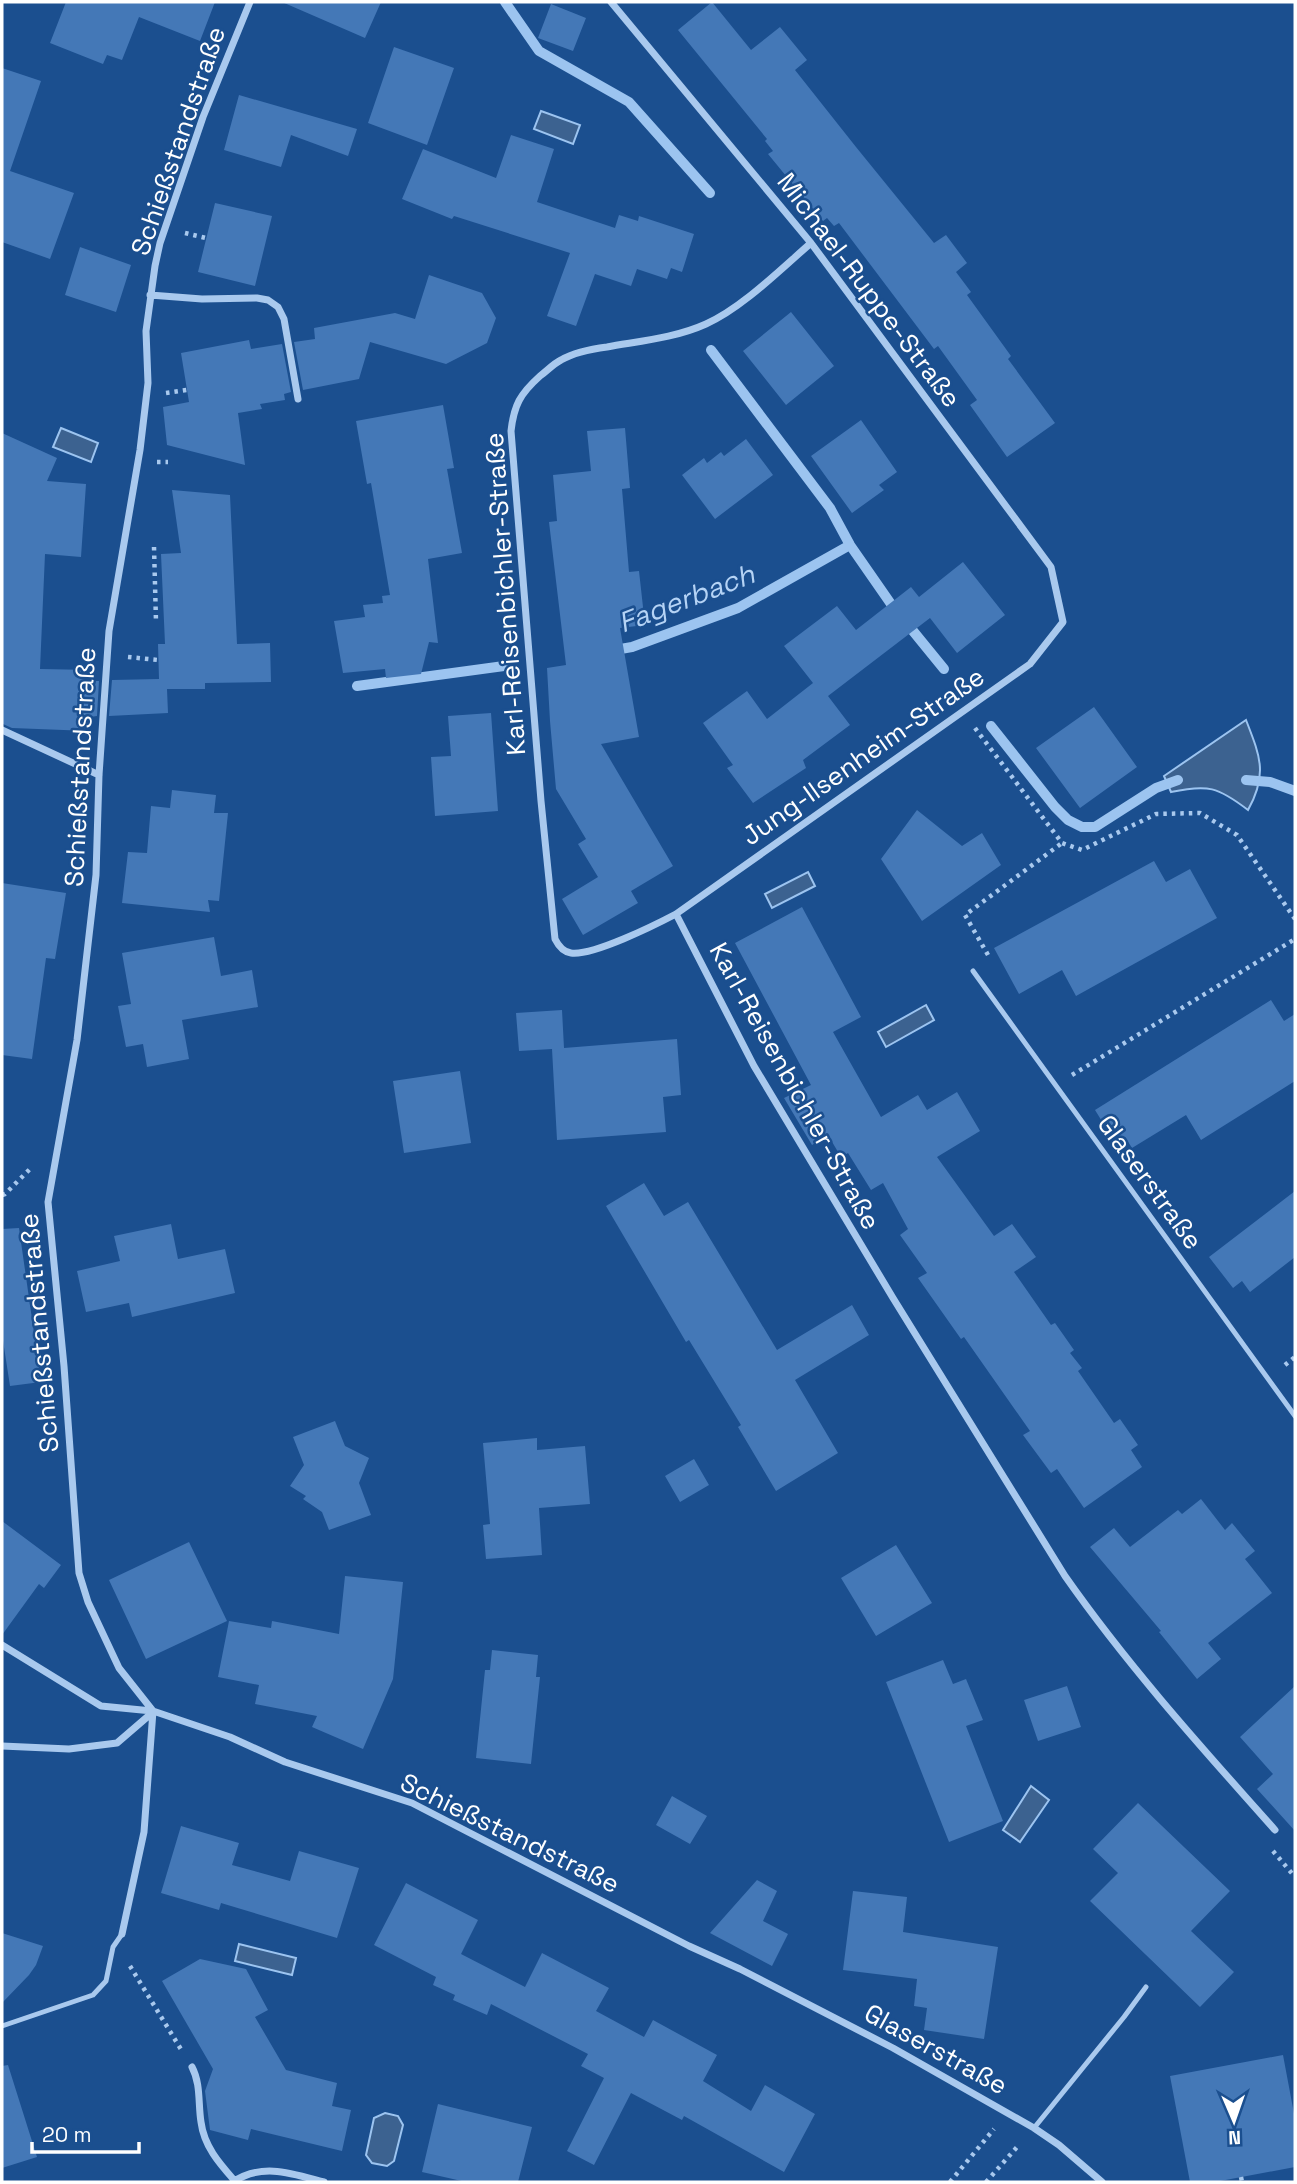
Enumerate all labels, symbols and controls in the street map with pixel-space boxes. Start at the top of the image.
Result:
street label: Schießstandstraße [123,22,233,260]
street label: Michael-Ruppe-Straße [770,166,968,414]
street label: Karl-Reisenbichler-Straße [477,432,533,756]
water label: Fagerbach [613,555,760,641]
street label: Schießstandstraße [57,646,103,888]
street label: Jung-Ilsenheim-Straße [735,659,991,853]
street label: Karl-Reisenbichler-Straße [702,936,888,1236]
street label: Glaserstraße [1090,1108,1210,1256]
street label: Schießstandstraße [12,1212,66,1454]
street label: Schießstandstraße [395,1765,625,1901]
street label: Glaserstraße [858,1996,1014,2102]
north arrow [1199,2086,1269,2156]
scale bar [32,2110,138,2154]
text: 20 m [42,2121,92,2148]
text: N [1228,2125,1241,2150]

